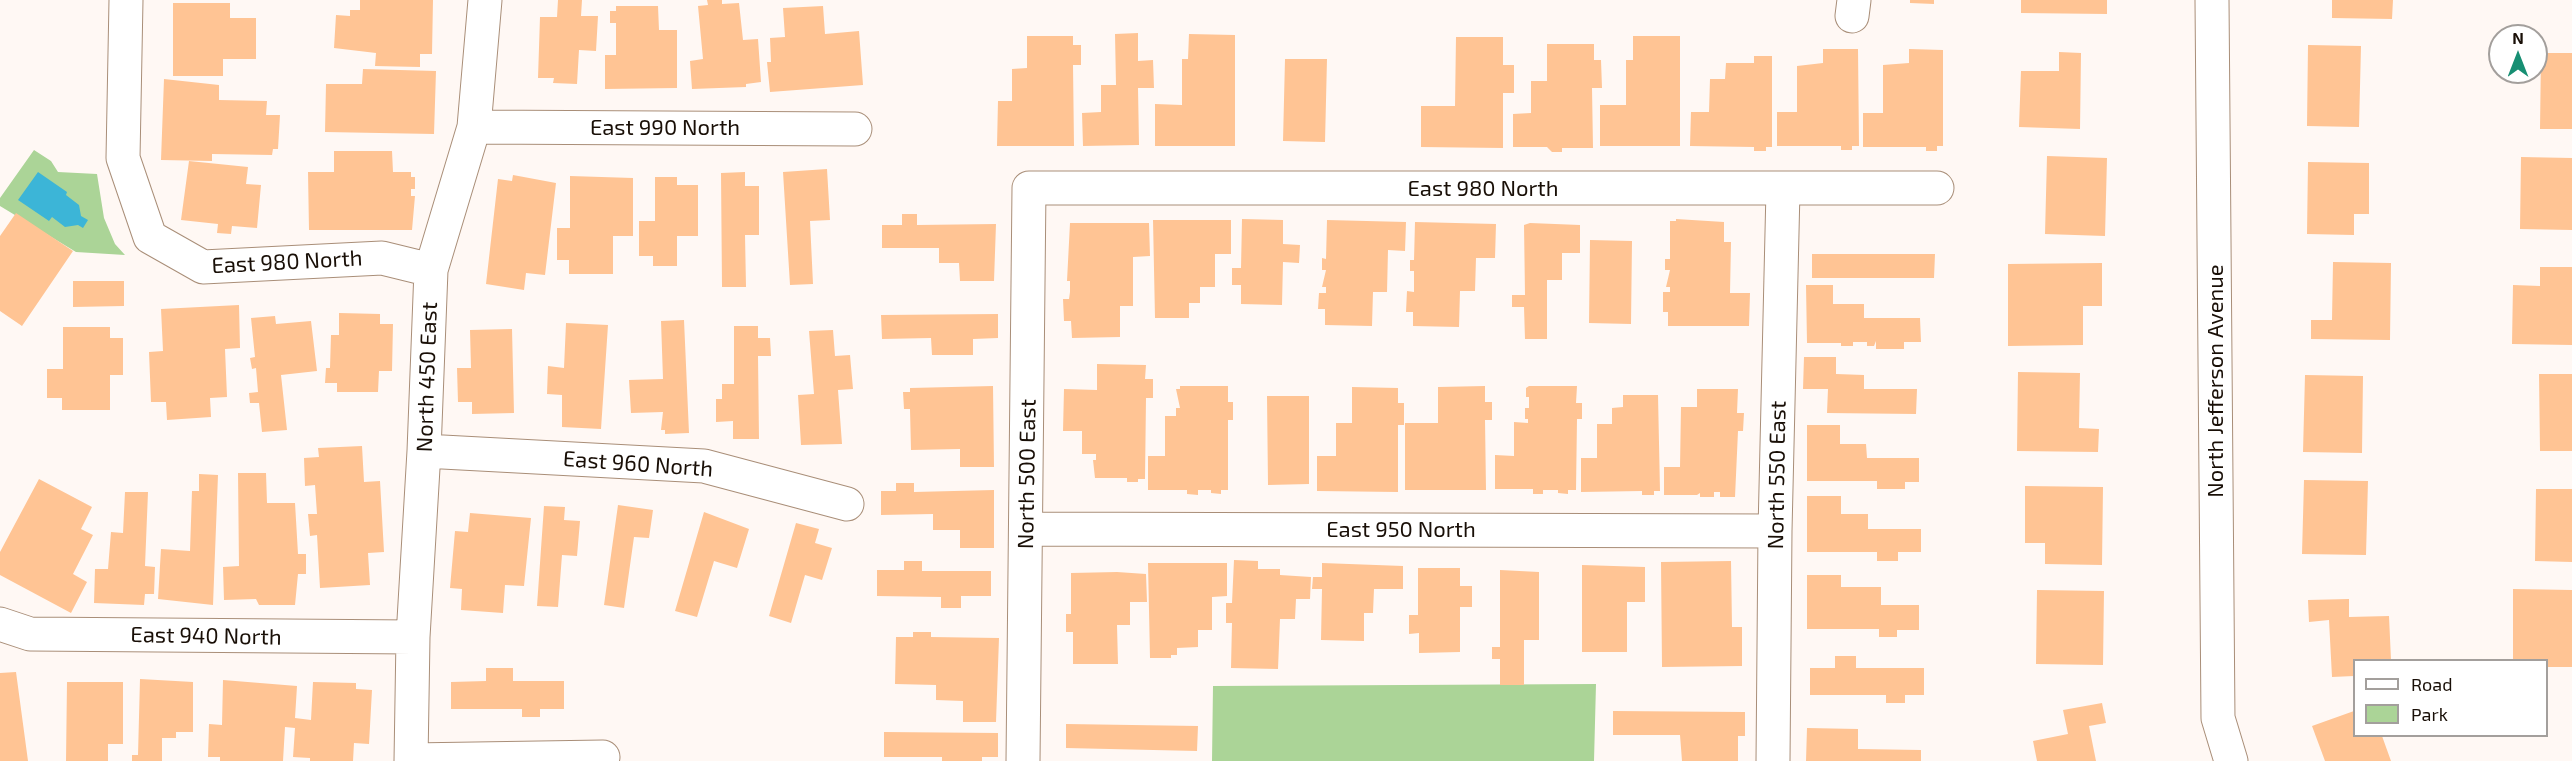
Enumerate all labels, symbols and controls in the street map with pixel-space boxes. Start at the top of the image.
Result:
north arrow [2488,24,2548,84]
text: N [2512,28,2524,47]
street label: East 990 North [590,115,740,141]
street label: East 980 North [1408,176,1558,202]
street label: East 980 North [211,245,363,279]
street label: North Jefferson Avenue [2203,264,2229,498]
street label: North 450 East [411,301,443,453]
street label: North 500 East [1012,399,1042,549]
street label: North 550 East [1763,400,1791,550]
street label: East 960 North [562,446,714,482]
street label: East 950 North [1326,517,1476,543]
street label: East 940 North [130,621,282,651]
legend [2353,659,2548,737]
text: Road [2411,673,2452,695]
text: Park [2411,703,2448,725]

